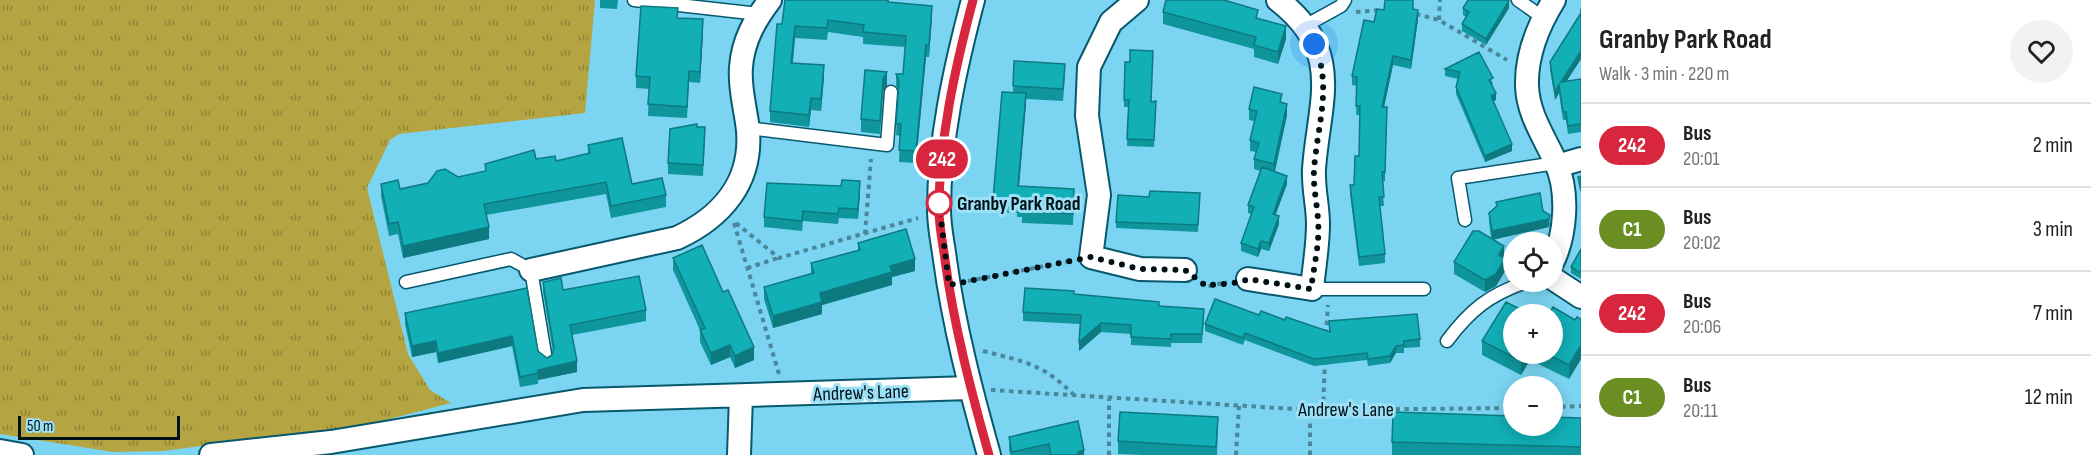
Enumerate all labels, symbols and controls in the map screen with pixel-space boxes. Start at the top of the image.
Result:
button: heart [2010,20,2073,83]
text: Granby Park Road [1599,23,1772,56]
your location [1299,29,1329,59]
text: Walk · 3 min · 220 m [1599,62,1729,86]
text: Bus [1683,120,1712,147]
text: 2 min [2033,132,2073,159]
text: 242 [1618,133,1646,158]
line badge: 242 [908,140,976,178]
text: 242 [928,147,956,172]
text: 20:01 [1683,147,1720,171]
marker: Granby Park Road [926,190,952,216]
place label: Granby Park Road [957,192,1080,216]
text: Bus [1683,204,1712,231]
text: 3 min [2033,216,2073,243]
text: C1 [1622,217,1642,242]
text: 20:02 [1683,231,1721,255]
map controls [1503,232,1563,436]
button: locate [1503,232,1563,292]
text: Bus [1683,288,1712,315]
text: 7 min [2033,300,2073,327]
text: 242 [1618,301,1646,326]
button: + [1503,304,1563,364]
text: 20:06 [1683,315,1721,339]
text: Bus [1683,372,1712,399]
button: − [1503,376,1563,436]
street label: Andrew's Lane [812,379,909,407]
text: 12 min [2025,384,2073,411]
text: C1 [1622,385,1642,410]
street label: Andrew's Lane [1297,398,1394,422]
text: 20:11 [1683,399,1718,423]
scale bar [18,413,180,440]
text: 50 m [27,417,53,436]

